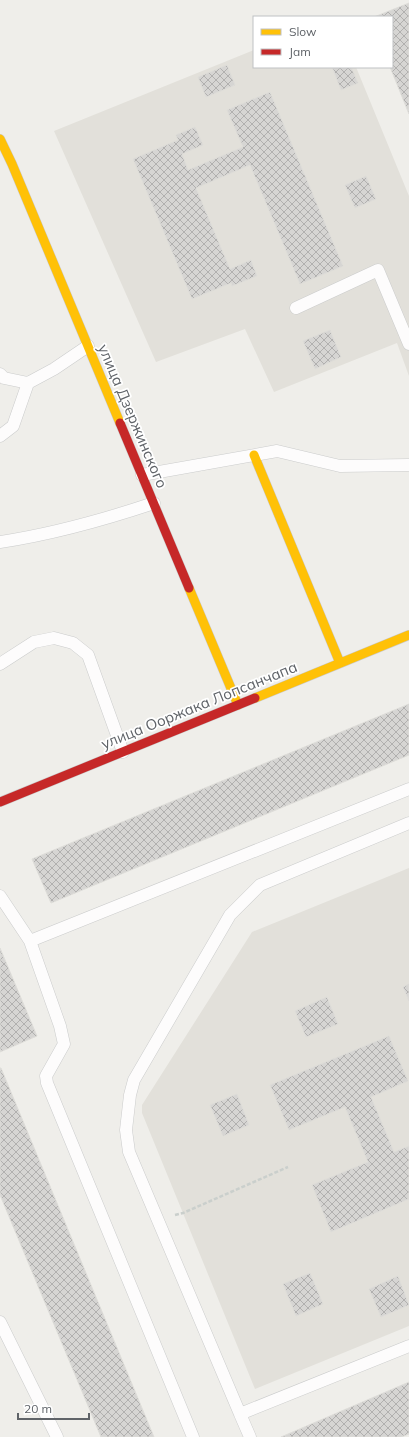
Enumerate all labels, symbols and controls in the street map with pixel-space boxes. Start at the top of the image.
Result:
legend [253,16,393,68]
text: Slow [289,24,317,39]
text: Jam [289,44,311,59]
street label: улица Дзержинского [94,341,172,491]
street label: улица Ооржака Лопсанчапа [98,657,300,753]
scale bar [18,1395,89,1421]
text: 20 m [24,1401,52,1416]

